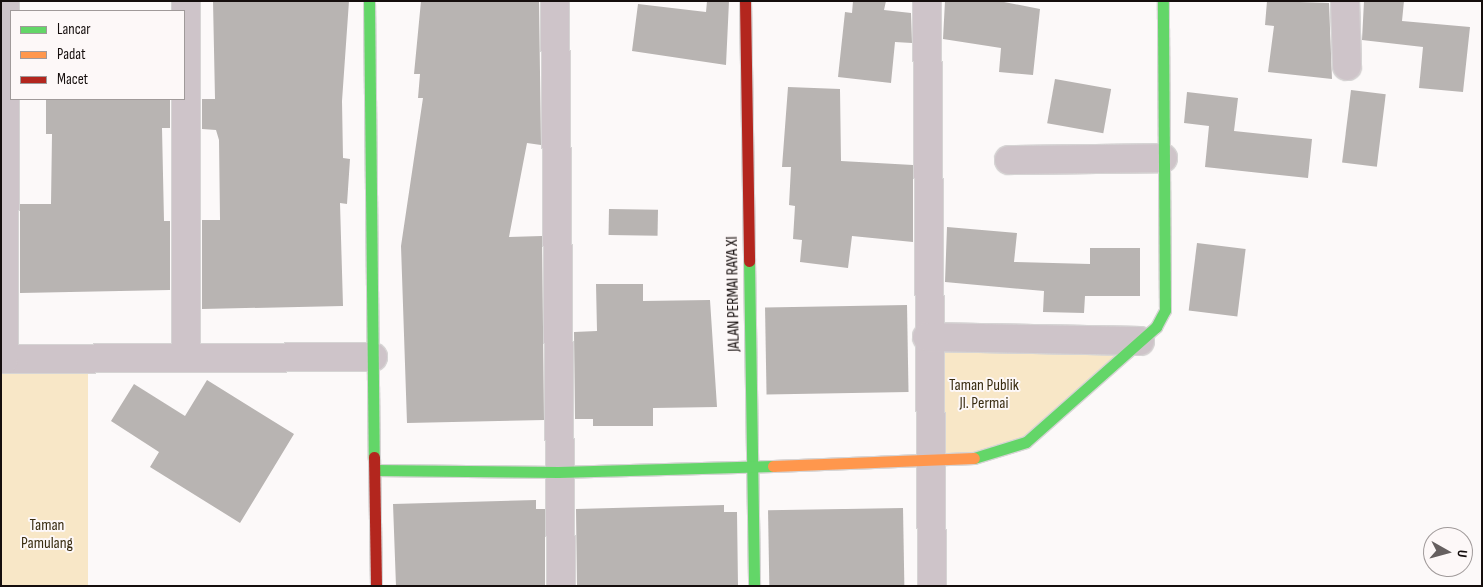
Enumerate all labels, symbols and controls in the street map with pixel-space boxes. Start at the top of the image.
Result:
legend [10,10,185,100]
text: Lancar [57,20,91,39]
text: Padat [57,45,86,64]
text: Macet [57,70,88,89]
street label: JALAN PERMAI RAYA XI [723,236,745,352]
park label: Taman Publik Jl. Permai [949,376,1019,414]
park label: Taman Pamulang [21,516,73,554]
north arrow [1423,527,1473,577]
text: U [1454,549,1471,558]

